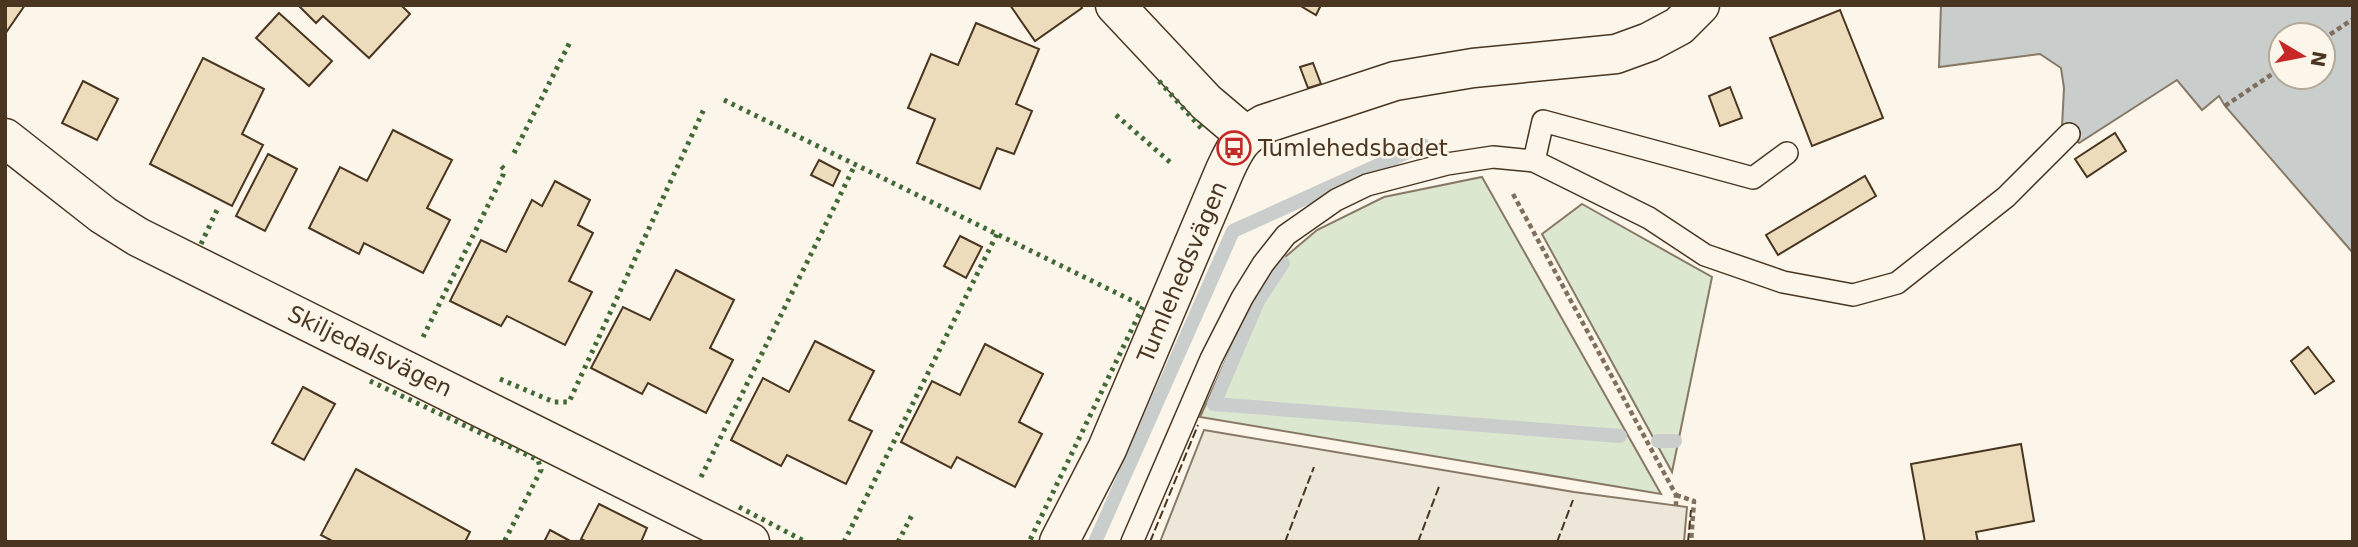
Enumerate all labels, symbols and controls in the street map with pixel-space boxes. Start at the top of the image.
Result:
north arrow [2267,21,2337,91]
text: N [2307,49,2331,69]
bus stop icon: Tumlehedsbadet [1215,129,1253,167]
place label: Tumlehedsbadet [1257,135,1448,161]
street label: Tumlehedsvägen [1132,177,1232,367]
street label: Skiljedalsvägen [284,300,456,402]

